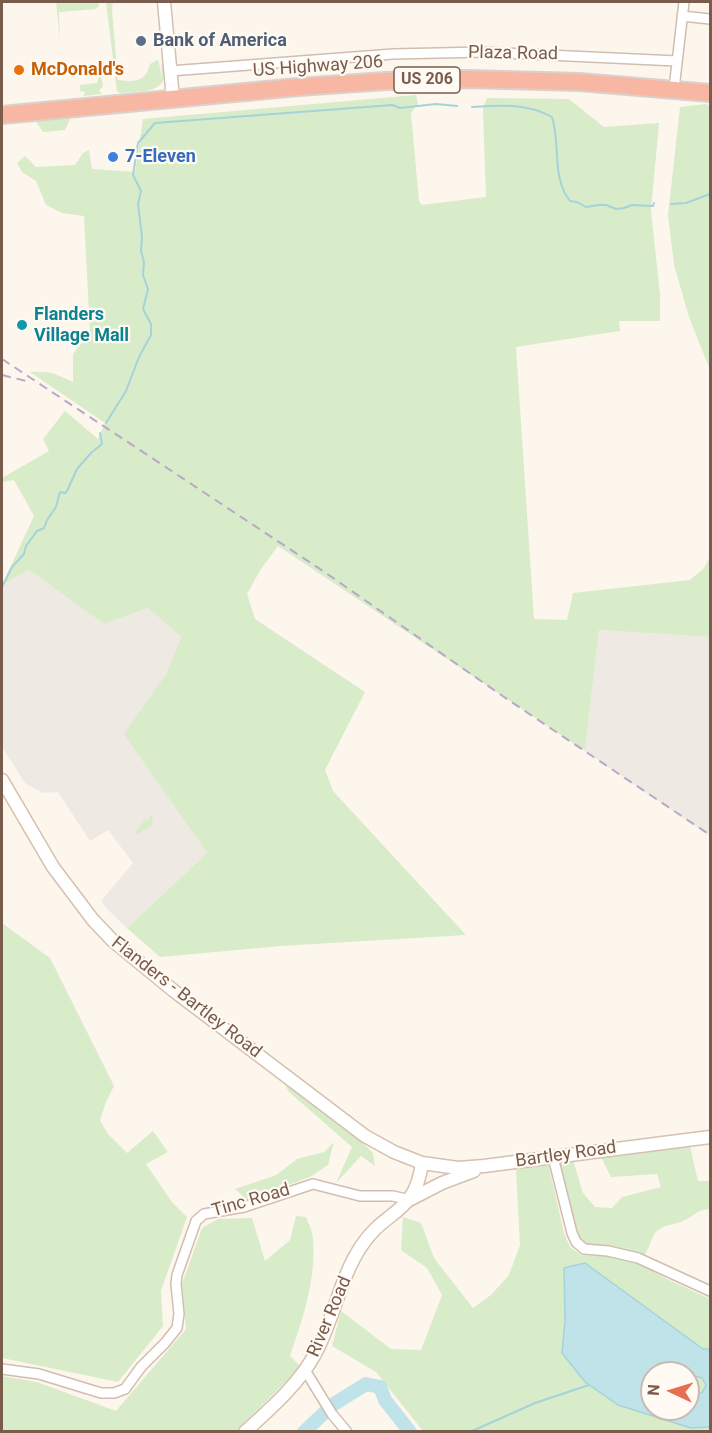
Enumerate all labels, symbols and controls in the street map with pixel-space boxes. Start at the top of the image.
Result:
place label: Bank of America [153,30,287,52]
marker: Bank of America [134,34,148,48]
street label: Plaza Road [468,42,558,66]
street label: US Highway 206 [252,52,384,82]
place label: McDonald's [31,59,124,81]
marker: McDonald's [12,63,26,77]
road number: US 206 [394,67,460,93]
place label: 7-Eleven [125,146,196,168]
marker: 7-Eleven [106,150,120,164]
place label: Flanders Village Mall [34,304,129,346]
marker: Flanders Village Mall [15,318,29,332]
street label: Flanders - Bartley Road [107,933,265,1063]
street label: Bartley Road [514,1137,618,1173]
street label: Tinc Road [209,1180,293,1222]
street label: River Road [303,1273,357,1361]
north arrow [640,1361,700,1421]
text: N [644,1384,663,1396]

